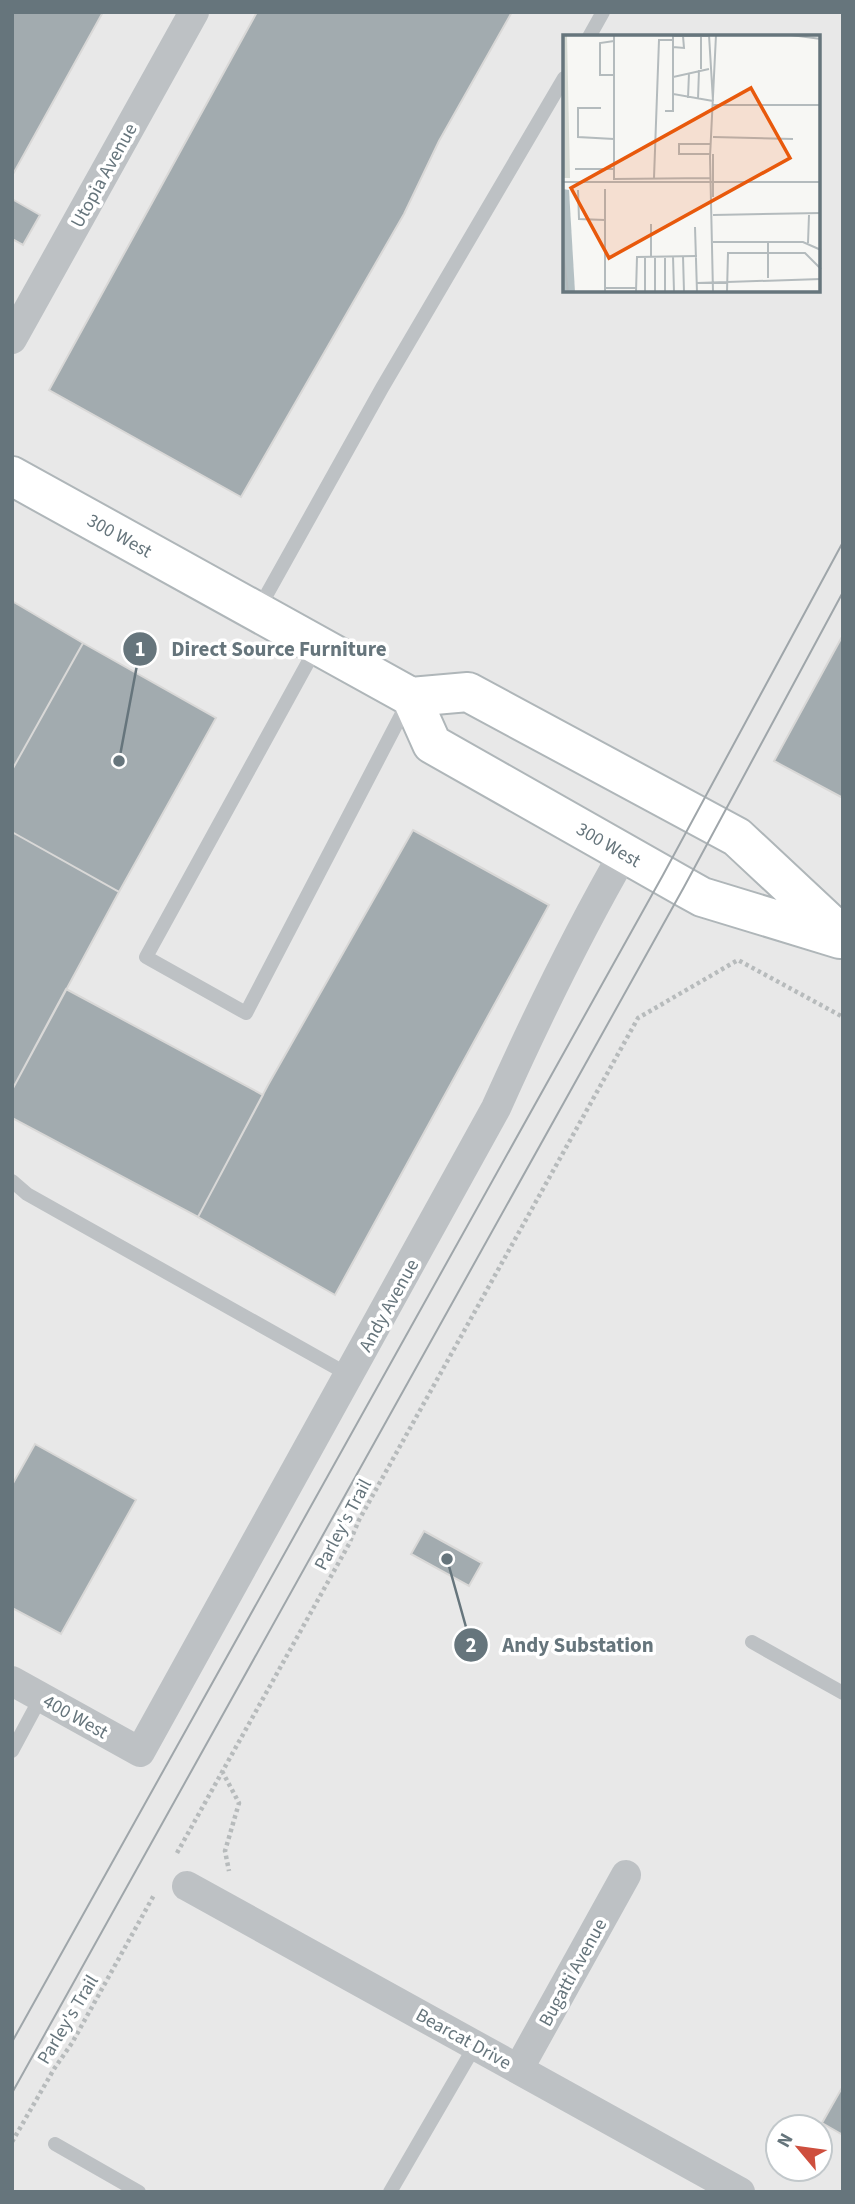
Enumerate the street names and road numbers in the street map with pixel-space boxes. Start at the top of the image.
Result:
street label: Utopia Avenue [64,119,144,233]
street label: 300 West [82,507,157,565]
street label: 300 West [571,816,646,875]
street label: Andy Avenue [353,1254,426,1357]
street label: Parley's Trail [308,1474,379,1575]
street label: 400 West [38,1688,113,1746]
street label: Bugatti Avenue [533,1914,614,2032]
street label: Parley's Trail [31,1970,106,2070]
street label: Bearcat Drive [411,2002,516,2077]

